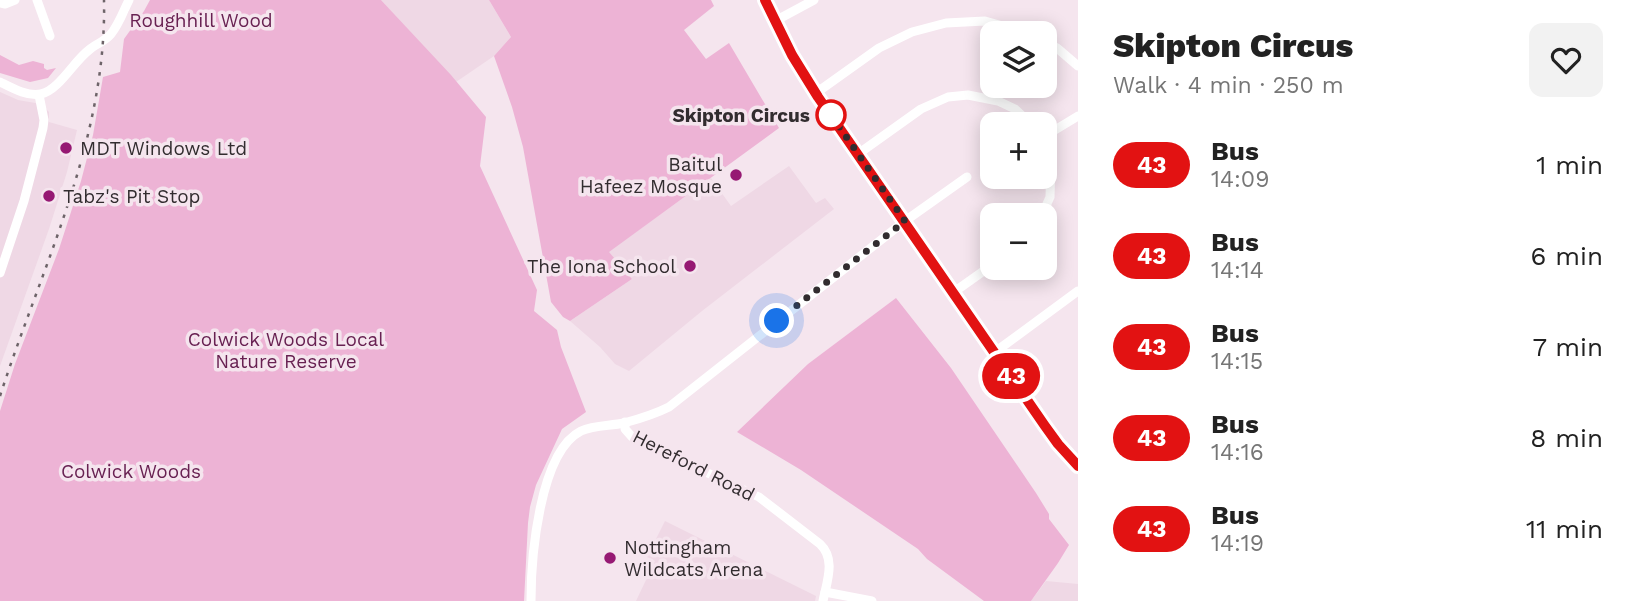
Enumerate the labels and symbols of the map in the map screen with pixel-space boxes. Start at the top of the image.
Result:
park label: Roughhill Wood [129,9,273,32]
marker: Skipton Circus [816,100,846,130]
place label: Skipton Circus [672,104,810,127]
place label: MDT Windows Ltd [80,137,247,160]
marker: MDT Windows Ltd [58,140,74,156]
place label: Baitul Hafeez Mosque [580,153,722,198]
marker: Baitul Hafeez Mosque [728,167,744,183]
place label: Tabz's Pit Stop [63,185,200,208]
marker: Tabz's Pit Stop [41,188,57,204]
place label: The Iona School [527,255,676,278]
marker: The Iona School [682,258,698,274]
your location [759,303,794,338]
park label: Colwick Woods Local Nature Reserve [188,328,384,373]
line badge: 43 [979,353,1042,399]
street label: Hereford Road [629,425,759,506]
park label: Colwick Woods [61,460,201,483]
place label: Nottingham Wildcats Arena [624,536,763,581]
marker: Nottingham Wildcats Arena [602,550,618,566]

